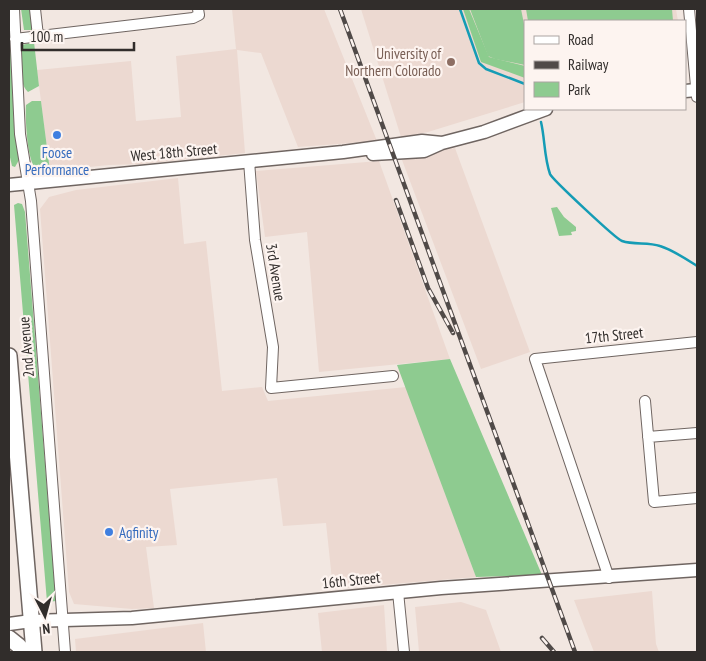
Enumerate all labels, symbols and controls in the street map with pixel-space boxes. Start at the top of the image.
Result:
scale bar [22,20,135,52]
legend [524,20,686,110]
text: 100 m [30,27,63,46]
text: Road [568,30,594,49]
place label: University of Northern Colorado [345,44,442,80]
text: Railway [568,55,609,74]
marker: University of Northern Colorado [445,56,457,68]
text: Park [568,80,590,99]
marker: Foose Performance [51,129,63,141]
street label: West 18th Street [130,139,218,165]
place label: Foose Performance [25,143,89,179]
street label: 3rd Avenue [262,242,290,302]
street label: 2nd Avenue [14,316,38,378]
street label: 17th Street [584,323,644,347]
place label: Agfinity [119,523,159,542]
marker: Agfinity [103,526,115,538]
street label: 16th Street [321,567,381,593]
north arrow [20,591,70,641]
text: N [42,620,51,638]

